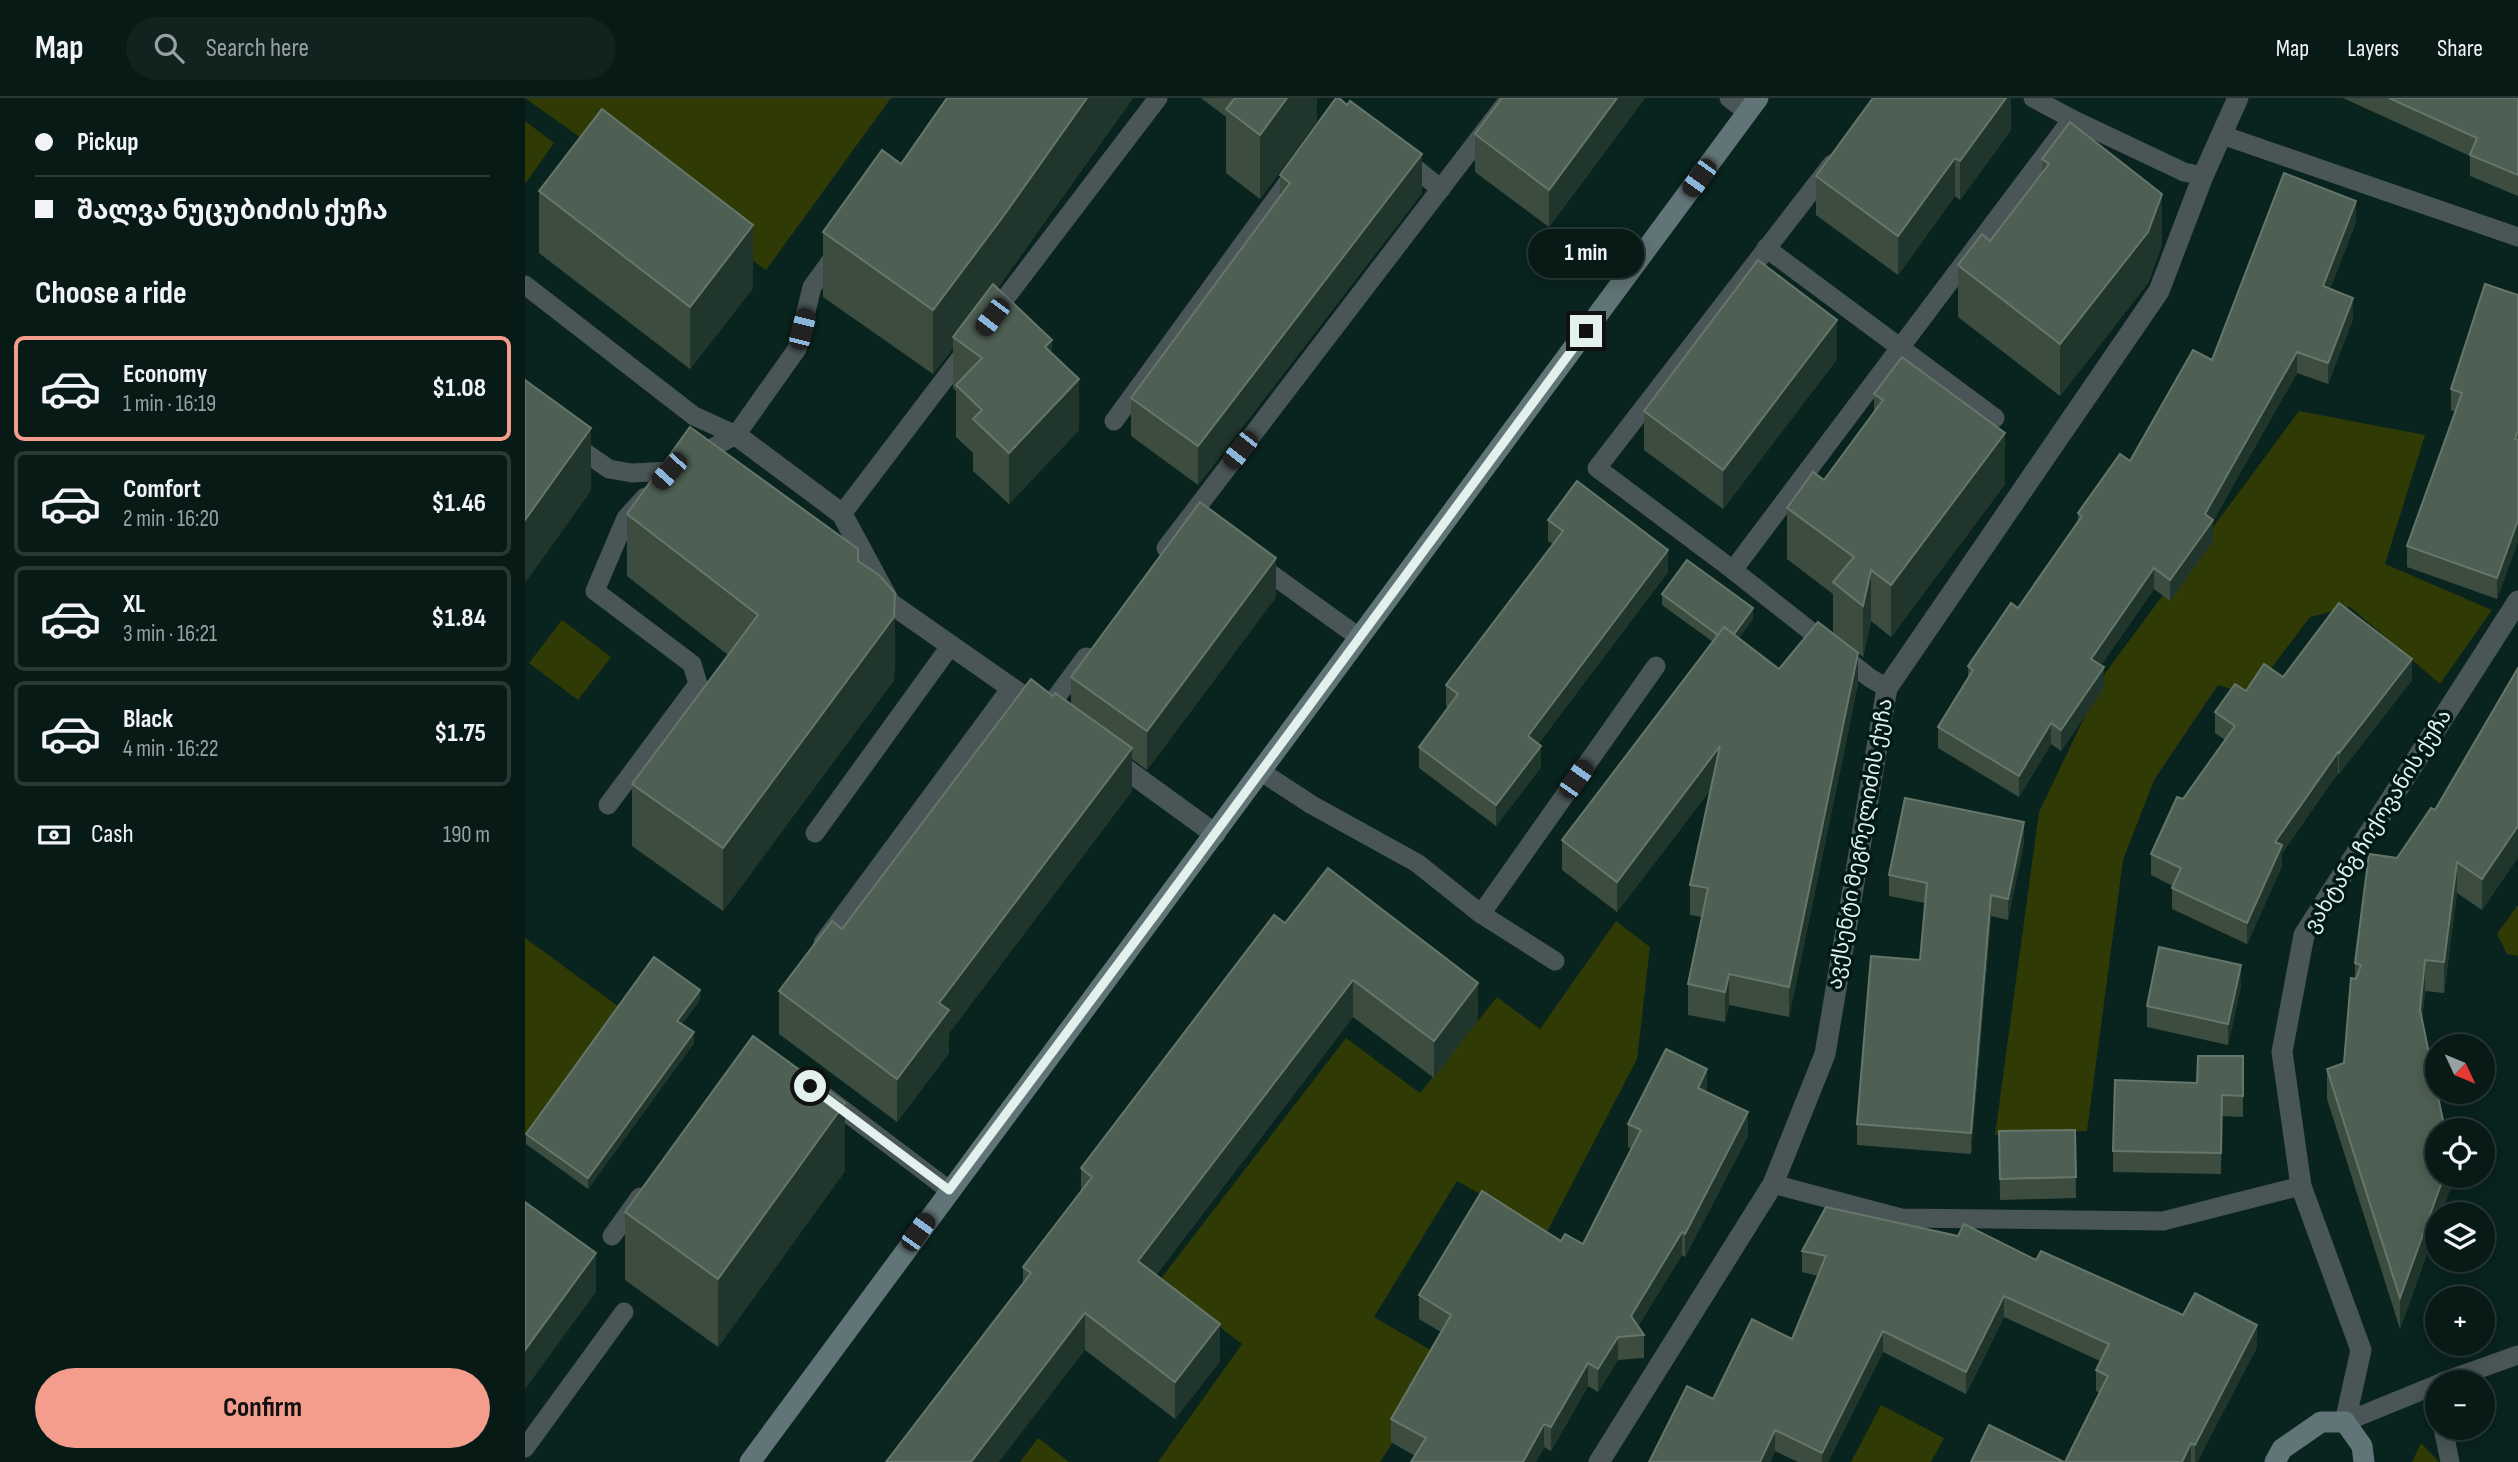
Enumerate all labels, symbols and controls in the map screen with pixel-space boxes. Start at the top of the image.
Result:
search box [126,17,616,80]
text: Map [35,28,84,68]
icon: search [150,29,188,67]
text: Search here [206,33,309,64]
text: Map [2276,34,2309,63]
text: Layers [2347,34,2399,63]
text: Share [2437,34,2483,63]
text: Pickup [77,127,139,158]
car [1679,155,1720,201]
text: შალვა ნუცუბიძის ქუჩა [77,196,388,227]
callout: 1 min [1528,230,1644,278]
text: 1 min [1565,239,1607,267]
text: Choose a ride [35,274,187,313]
car [971,294,1014,340]
car [787,306,818,352]
route end [1570,315,1602,347]
icon: car [39,357,102,420]
text: Economy [123,359,207,390]
text: $1.08 [432,373,486,404]
text: 1 min · 16:19 [123,390,216,418]
car [1219,427,1262,473]
car [648,448,691,494]
icon: car [39,472,102,535]
text: Comfort [123,474,201,505]
text: $1.46 [431,488,486,519]
text: 2 min · 16:20 [123,505,219,533]
icon: car [39,587,102,650]
text: XL [123,589,145,620]
text: $1.84 [431,603,486,634]
text: 3 min · 16:21 [123,620,217,648]
street label: ავქსენტი მეგრელიძის ქუჩა [1822,697,1898,991]
icon: car [39,702,102,765]
text: Black [123,704,173,735]
street label: ვახტანგ ჩიქოვანის ქუჩა [2299,705,2457,937]
text: $1.75 [434,718,486,749]
text: 4 min · 16:22 [123,735,219,763]
car [1556,756,1597,802]
icon: cash [35,816,73,854]
text: Cash [91,819,134,850]
text: 190 m [443,821,490,849]
north arrow [2425,1034,2495,1104]
map controls [2425,1034,2495,1440]
route start [794,1070,826,1102]
button: locate [2425,1118,2495,1188]
button: layers [2425,1202,2495,1272]
car [898,1209,939,1255]
button: + [2425,1286,2495,1356]
button: Confirm [35,1368,490,1448]
button: − [2425,1370,2495,1440]

